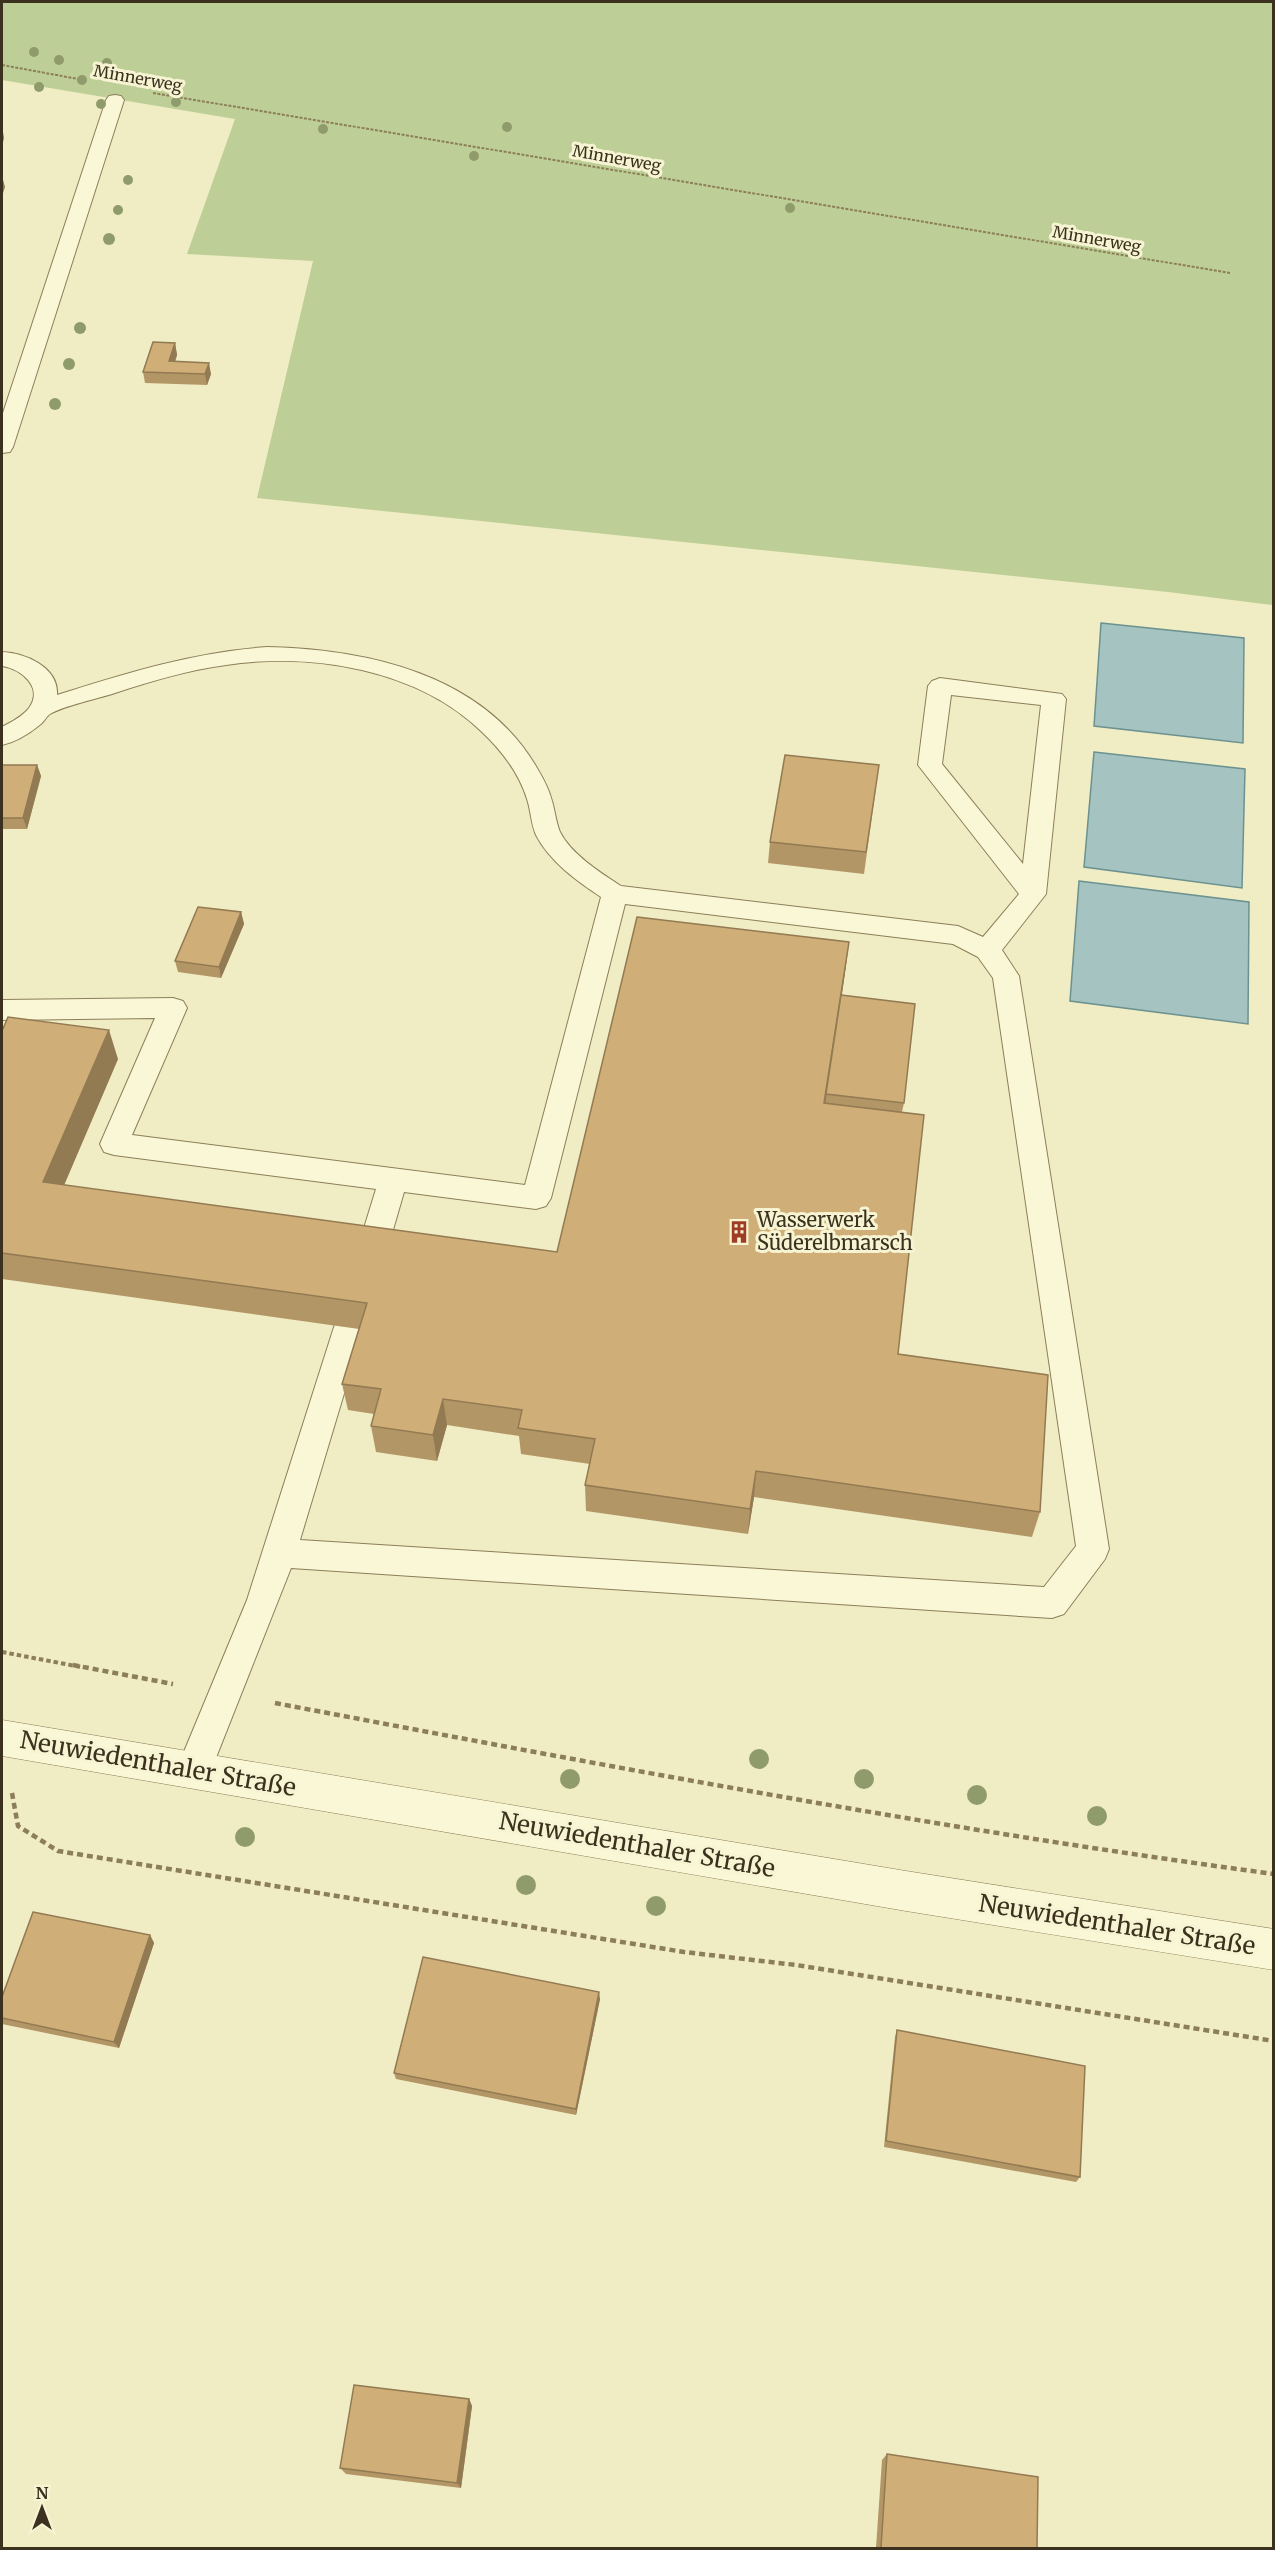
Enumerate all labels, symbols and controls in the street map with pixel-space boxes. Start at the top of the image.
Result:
street label: Minnerweg [92,60,184,96]
street label: Minnerweg [571,140,663,176]
street label: Minnerweg [1051,221,1143,257]
place label: Wasserwerk Süderelbmarsch [756,1207,913,1255]
building icon: Wasserwerk Süderelbmarsch [726,1219,752,1245]
street label: Neuwiedenthaler Straße [18,1724,298,1803]
street label: Neuwiedenthaler Straße [497,1805,777,1884]
street label: Neuwiedenthaler Straße [977,1887,1258,1962]
north arrow [12,2478,72,2538]
text: N [36,2483,49,2503]

